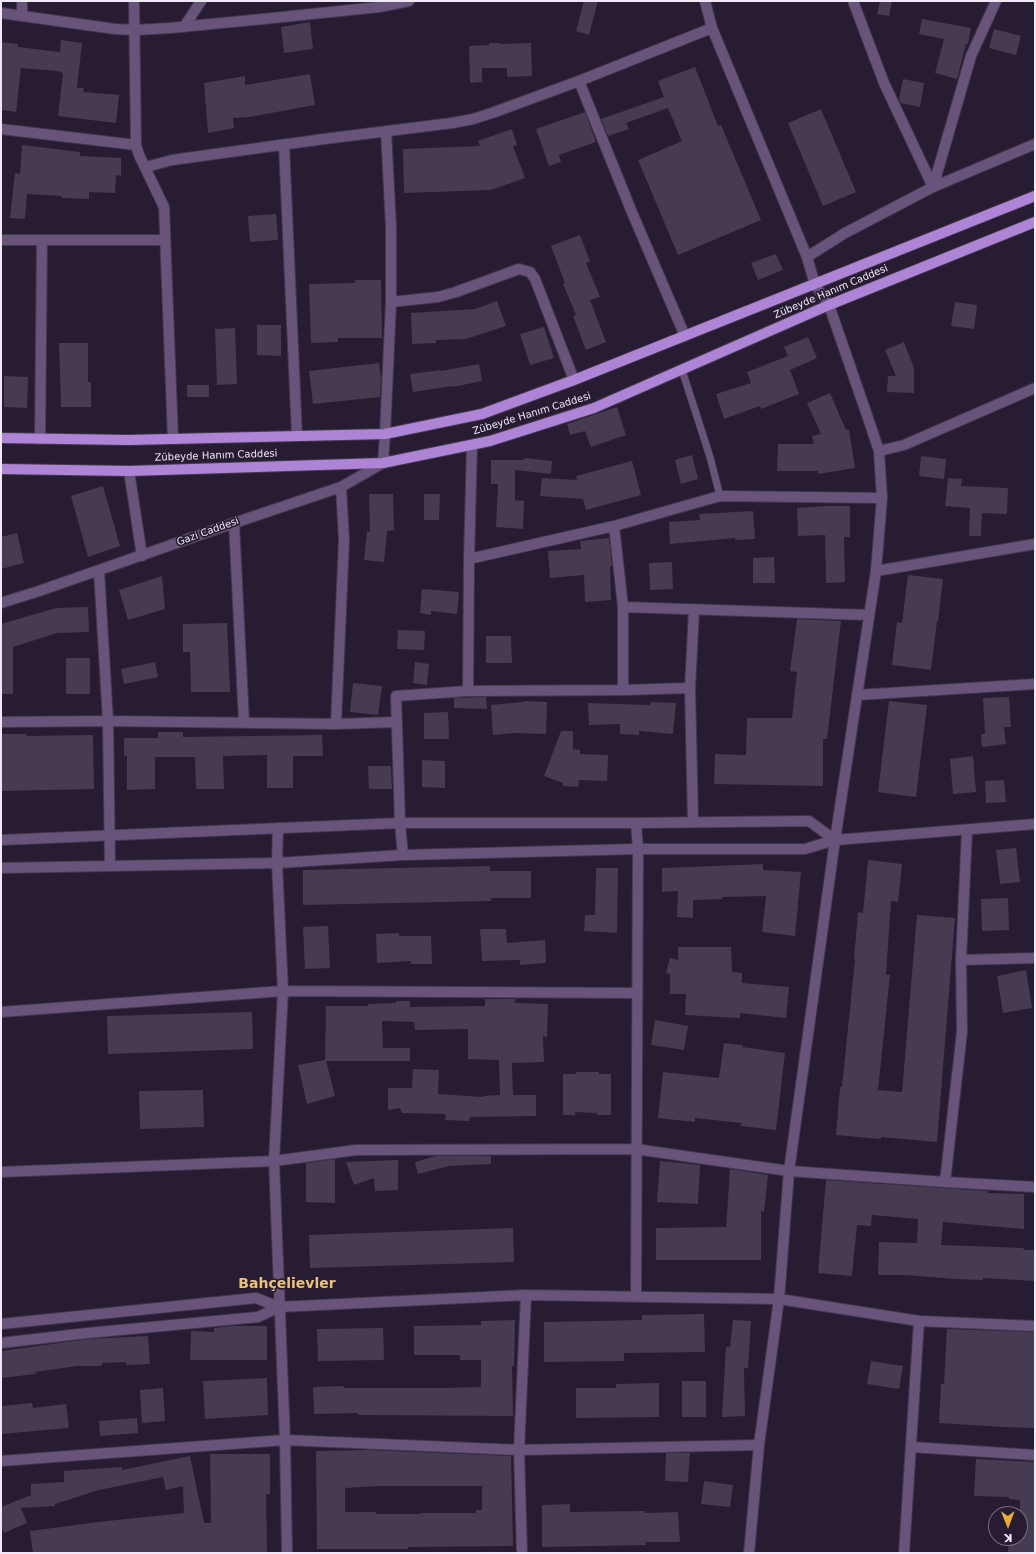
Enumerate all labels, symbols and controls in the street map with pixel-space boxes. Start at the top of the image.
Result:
street label: Zübeyde Hanım Caddesi [772,262,890,322]
street label: Zübeyde Hanım Caddesi [471,390,593,438]
street label: Zübeyde Hanım Caddesi [154,448,278,464]
street label: Gazi Caddesi [175,515,241,549]
district label: Bahçelievler [238,1276,336,1292]
north arrow [988,1506,1028,1546]
text: K [1004,1531,1013,1544]

